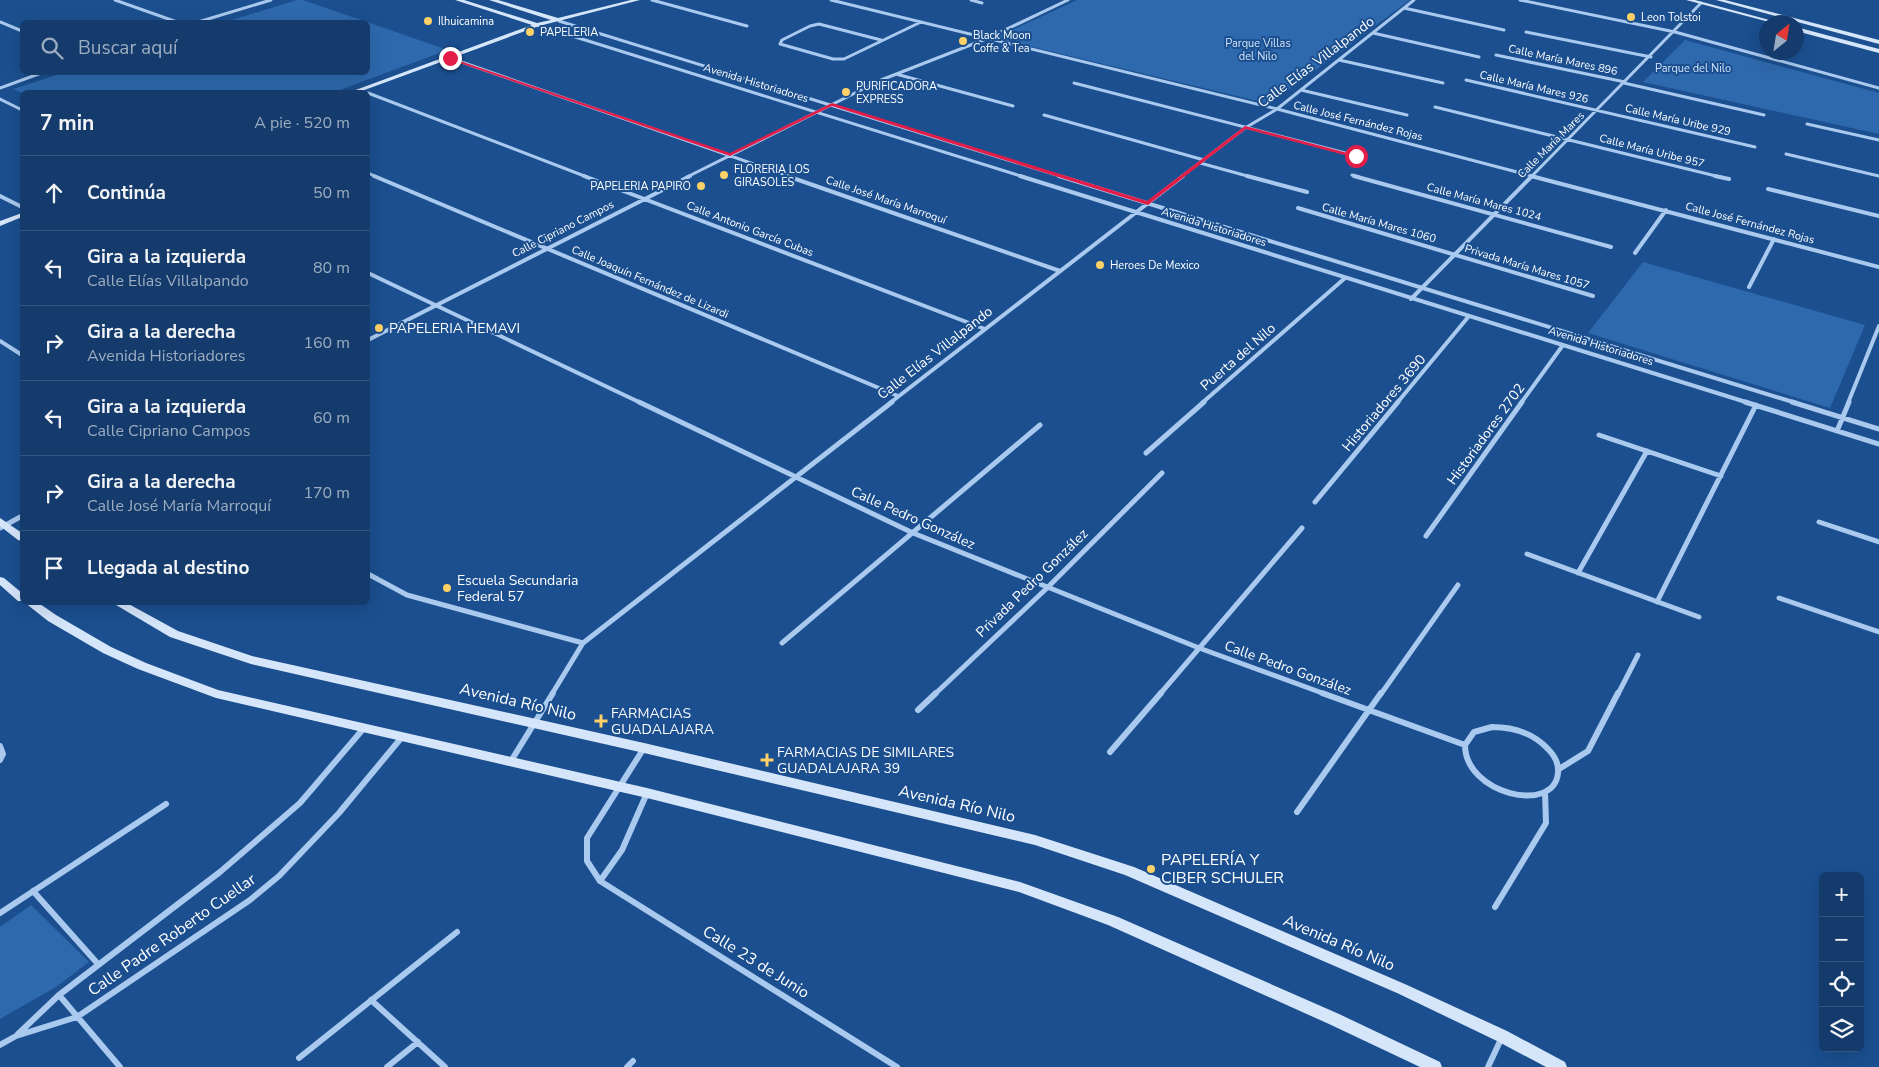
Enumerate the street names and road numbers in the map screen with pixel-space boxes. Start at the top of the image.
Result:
street label: Calle Elías Villalpando [1254,12,1378,112]
street label: Calle María Mares 896 [1507,41,1619,79]
street label: Avenida Historiadores [702,60,810,106]
street label: Calle María Mares 926 [1478,67,1590,107]
street label: Calle José Fernández Rojas [1292,98,1424,144]
street label: Calle María Uribe 929 [1624,101,1732,139]
street label: Calle María Mares [1514,108,1588,182]
street label: Calle María Uribe 957 [1598,131,1706,171]
street label: Calle José María Marroquí [824,172,950,228]
street label: Calle María Mares 1024 [1425,179,1543,225]
street label: Calle Cipriano Campos [510,197,616,261]
street label: Calle Antonio García Cubas [684,198,816,260]
street label: Calle José Fernández Rojas [1684,199,1816,247]
street label: Calle María Mares 1060 [1320,200,1438,247]
street label: Avenida Historiadores [1160,204,1268,250]
street label: Privada María Mares 1057 [1463,241,1591,293]
street label: Calle Joaquín Fernández de Lizardi [569,242,731,322]
street label: Calle Elías Villalpando [873,302,997,404]
street label: Puerta del Nilo [1196,319,1280,395]
street label: Avenida Historiadores [1547,323,1655,369]
street label: Historiadores 3690 [1338,351,1430,455]
street label: Historiadores 2702 [1443,379,1529,489]
street label: Calle Pedro González [848,482,979,554]
street label: Privada Pedro González [972,524,1092,642]
street label: Calle Pedro González [1222,636,1355,700]
street label: Avenida Río Nilo [457,678,579,726]
street label: Avenida Río Nilo [896,780,1018,828]
street label: Calle Padre Roberto Cuellar [84,868,261,1002]
street label: Avenida Río Nilo [1280,910,1398,976]
street label: Calle 23 de Junio [698,920,814,1004]

